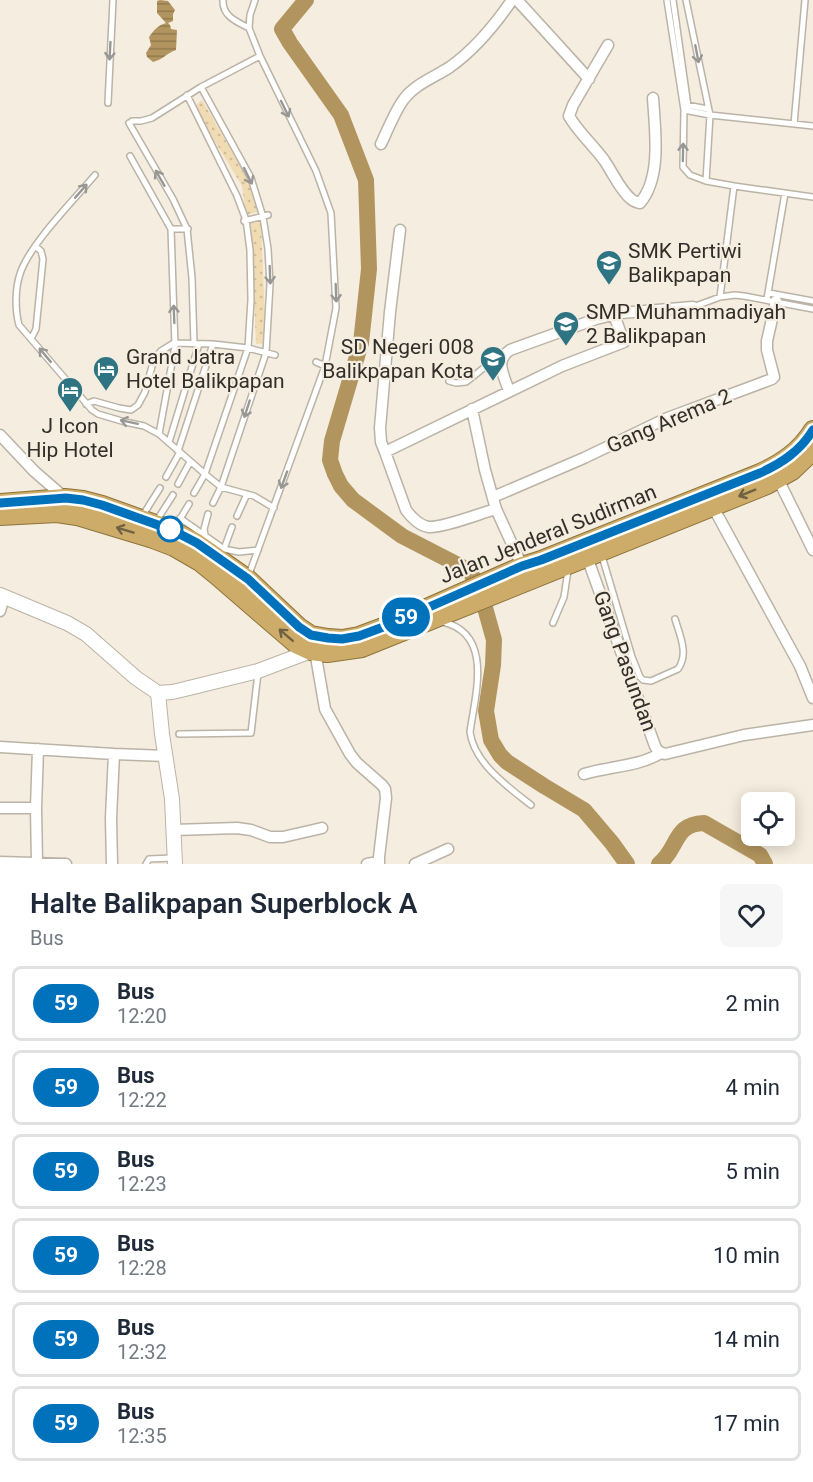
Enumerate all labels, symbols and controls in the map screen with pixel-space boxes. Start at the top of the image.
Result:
one-way arrow [105,41,116,61]
one-way arrow [692,44,703,64]
one-way arrow [279,99,291,117]
one-way arrow [677,143,688,163]
one-way arrow [243,166,255,184]
one-way arrow [154,169,166,186]
one-way arrow [75,183,88,199]
place label: SMK Pertiwi Balikpapan [628,239,742,287]
school or university icon: SMK Pertiwi Balikpapan [594,248,624,286]
one-way arrow [264,264,275,284]
one-way arrow [330,283,341,303]
place label: SMP Muhammadiyah 2 Balikpapan [586,300,786,348]
one-way arrow [168,304,179,324]
school or university icon: SMP Muhammadiyah 2 Balikpapan [551,309,581,347]
place label: SD Negeri 008 Balikpapan Kota [322,335,474,383]
school or university icon: SD Negeri 008 Balikpapan Kota [478,344,508,382]
place label: Grand Jatra Hotel Balikpapan [126,345,285,393]
one-way arrow [38,347,51,363]
hotel icon: Grand Jatra Hotel Balikpapan [91,354,121,392]
hotel icon: J Icon Hip Hotel [55,375,85,413]
street label: Gang Arema 2 [603,384,735,458]
one-way arrow [241,399,252,418]
place label: J Icon Hip Hotel [26,414,114,462]
one-way arrow [120,416,139,428]
one-way arrow [278,470,289,489]
street label: Jalan Jenderal Sudirman [436,479,660,589]
one-way arrow [738,488,757,499]
unlabelled marker [157,516,183,542]
one-way arrow [116,524,135,535]
street label: Gang Pasundan [588,587,662,735]
line badge: 59 [379,598,433,636]
text: 59 [394,605,418,629]
one-way arrow [279,628,294,642]
map controls [741,792,795,846]
button: locate [741,792,795,846]
button: heart [720,884,783,947]
text: Halte Balikpapan Superblock A [30,887,417,920]
text: Bus [30,926,64,950]
text: Bus [117,979,155,1004]
text: 59 [54,991,78,1015]
text: 2 min [725,991,780,1016]
text: 12:20 [117,1004,167,1028]
text: Bus [117,1063,155,1088]
text: 59 [54,1075,78,1099]
text: 4 min [725,1075,780,1100]
text: 12:22 [117,1088,167,1112]
text: Bus [117,1147,155,1172]
text: 59 [54,1159,78,1183]
text: 5 min [725,1159,780,1184]
text: 12:23 [117,1172,167,1196]
text: Bus [117,1231,155,1256]
text: 59 [54,1243,78,1267]
text: 10 min [713,1243,780,1268]
text: 12:28 [117,1256,167,1280]
text: Bus [117,1315,155,1340]
text: 59 [54,1327,78,1351]
text: 14 min [713,1327,780,1352]
text: 12:32 [117,1340,167,1364]
text: Bus [117,1399,155,1424]
text: 59 [54,1411,78,1435]
text: 17 min [713,1411,780,1436]
text: 12:35 [117,1424,167,1448]

